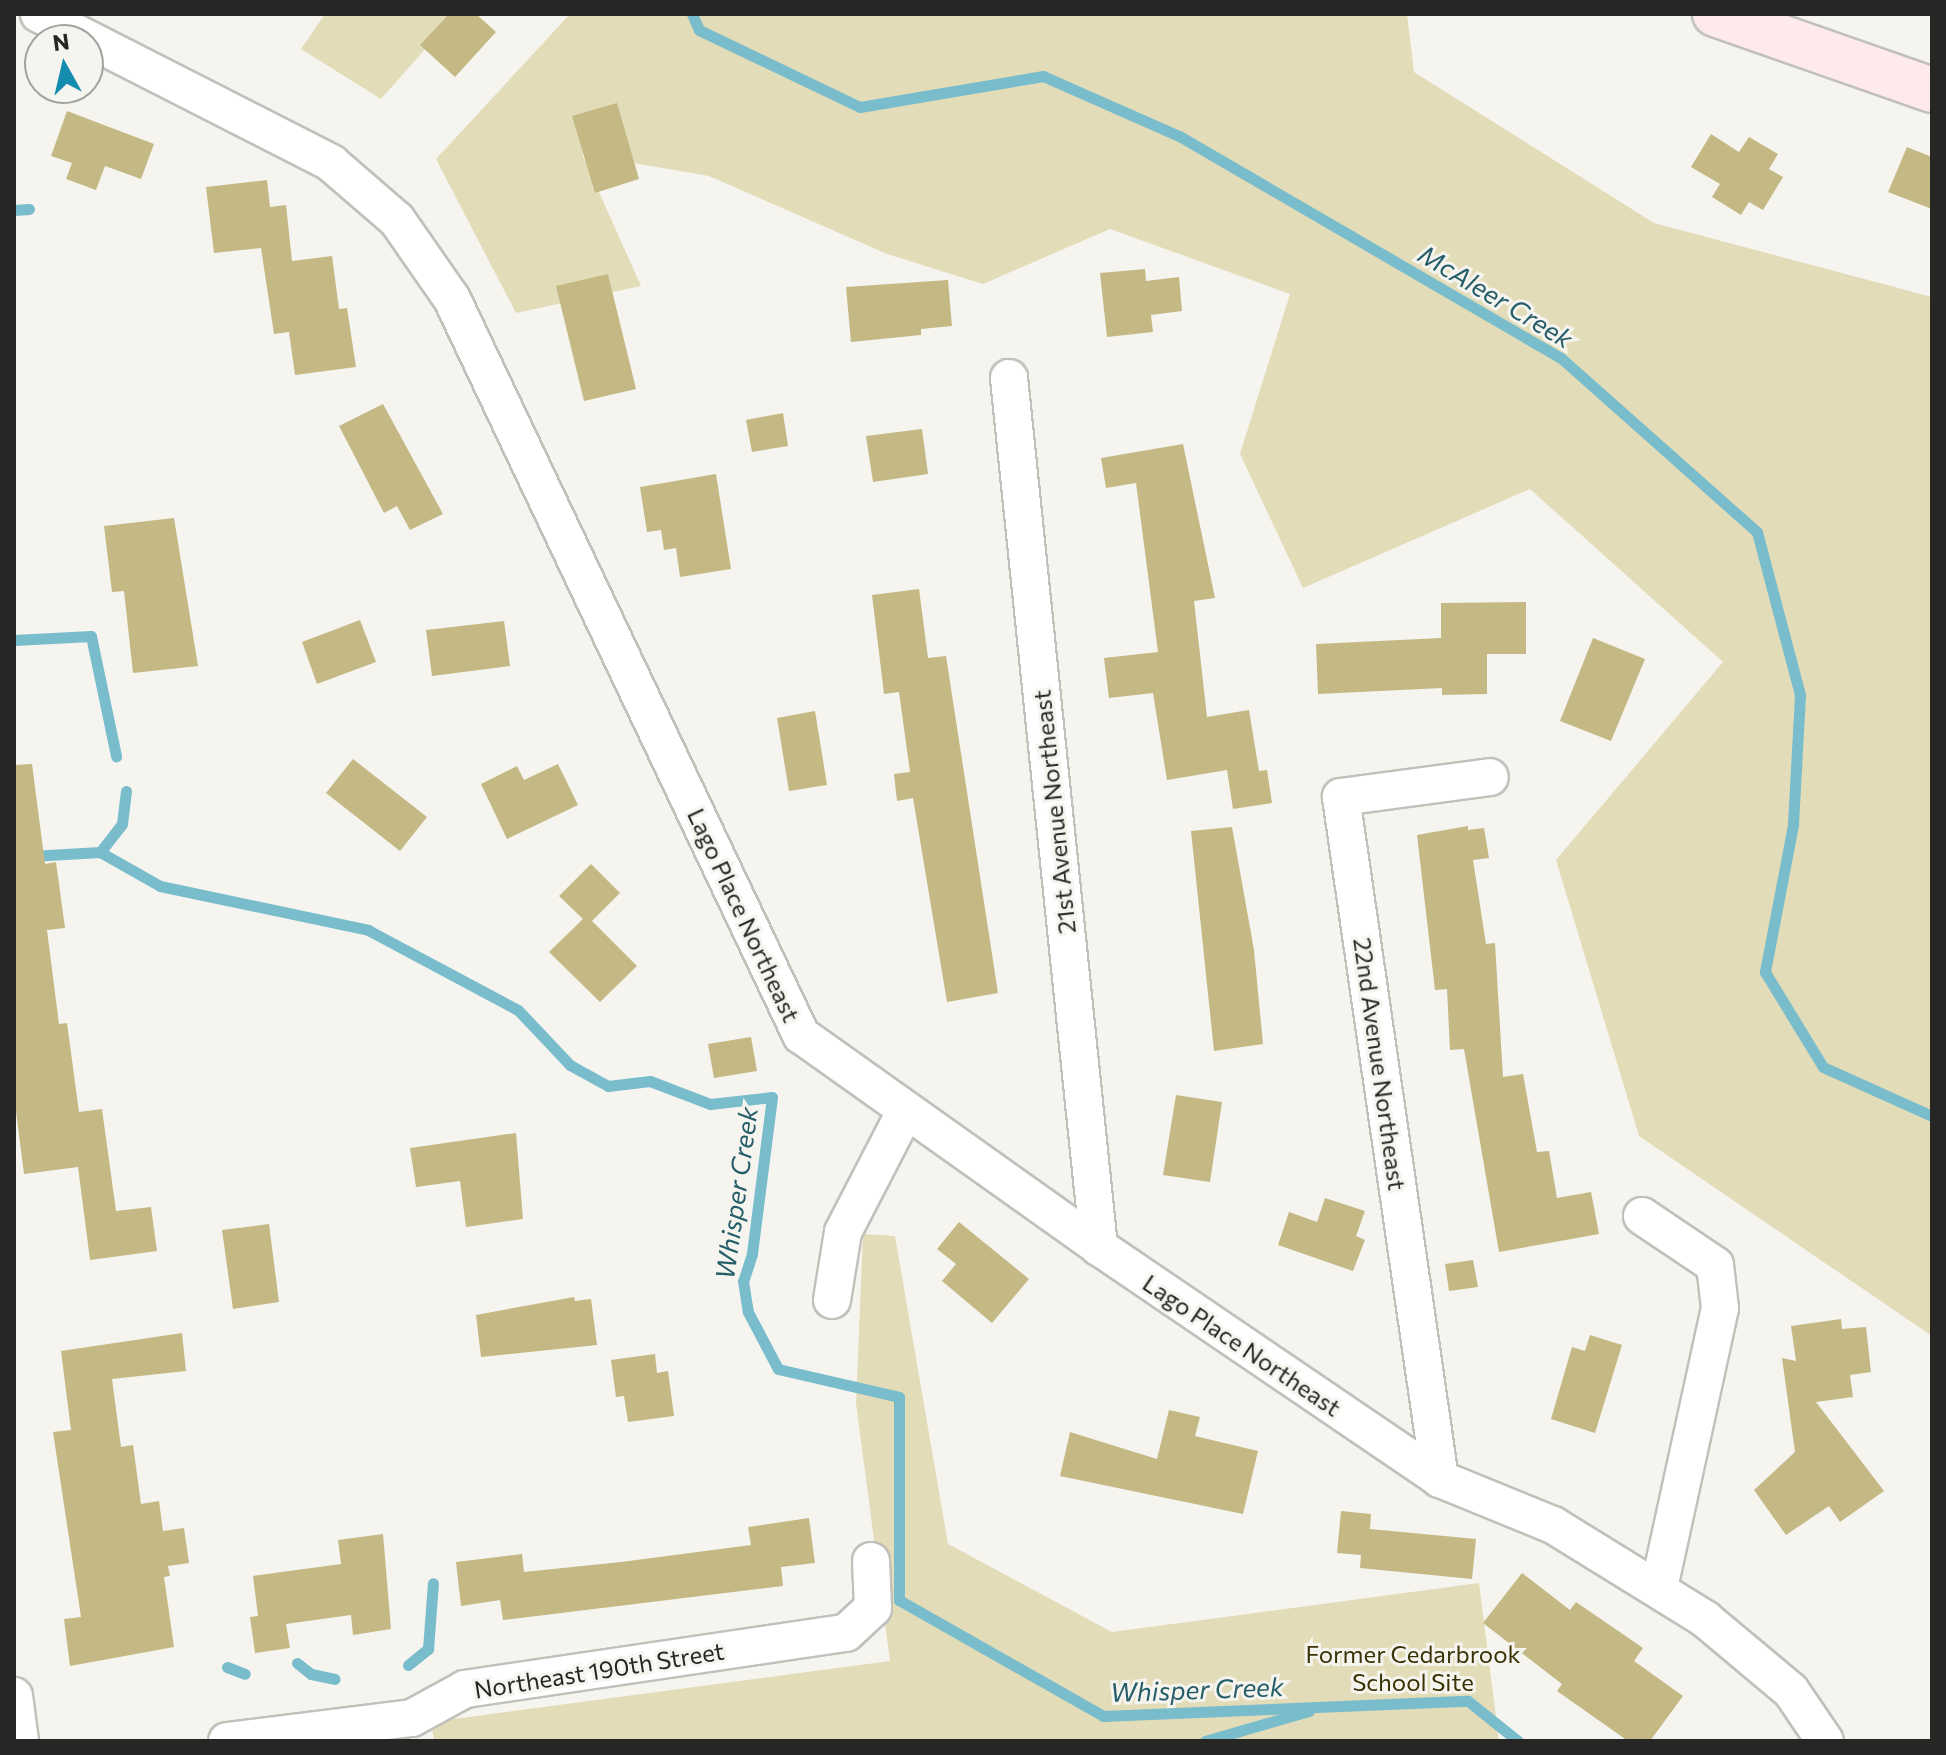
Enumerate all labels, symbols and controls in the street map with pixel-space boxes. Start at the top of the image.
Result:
north arrow [24,24,104,104]
text: N [51,27,71,56]
water label: McAleer Creek [1413,238,1579,354]
street label: 21st Avenue Northeast [1027,689,1081,935]
street label: Lago Place Northeast [682,804,806,1026]
street label: 22nd Avenue Northeast [1348,936,1412,1192]
water label: Whisper Creek [708,1105,764,1281]
street label: Lago Place Northeast [1138,1268,1346,1422]
street label: Northeast 190th Street [472,1636,726,1704]
park label: Former Cedarbrook School Site [1305,1640,1521,1696]
water label: Whisper Creek [1110,1670,1284,1708]

